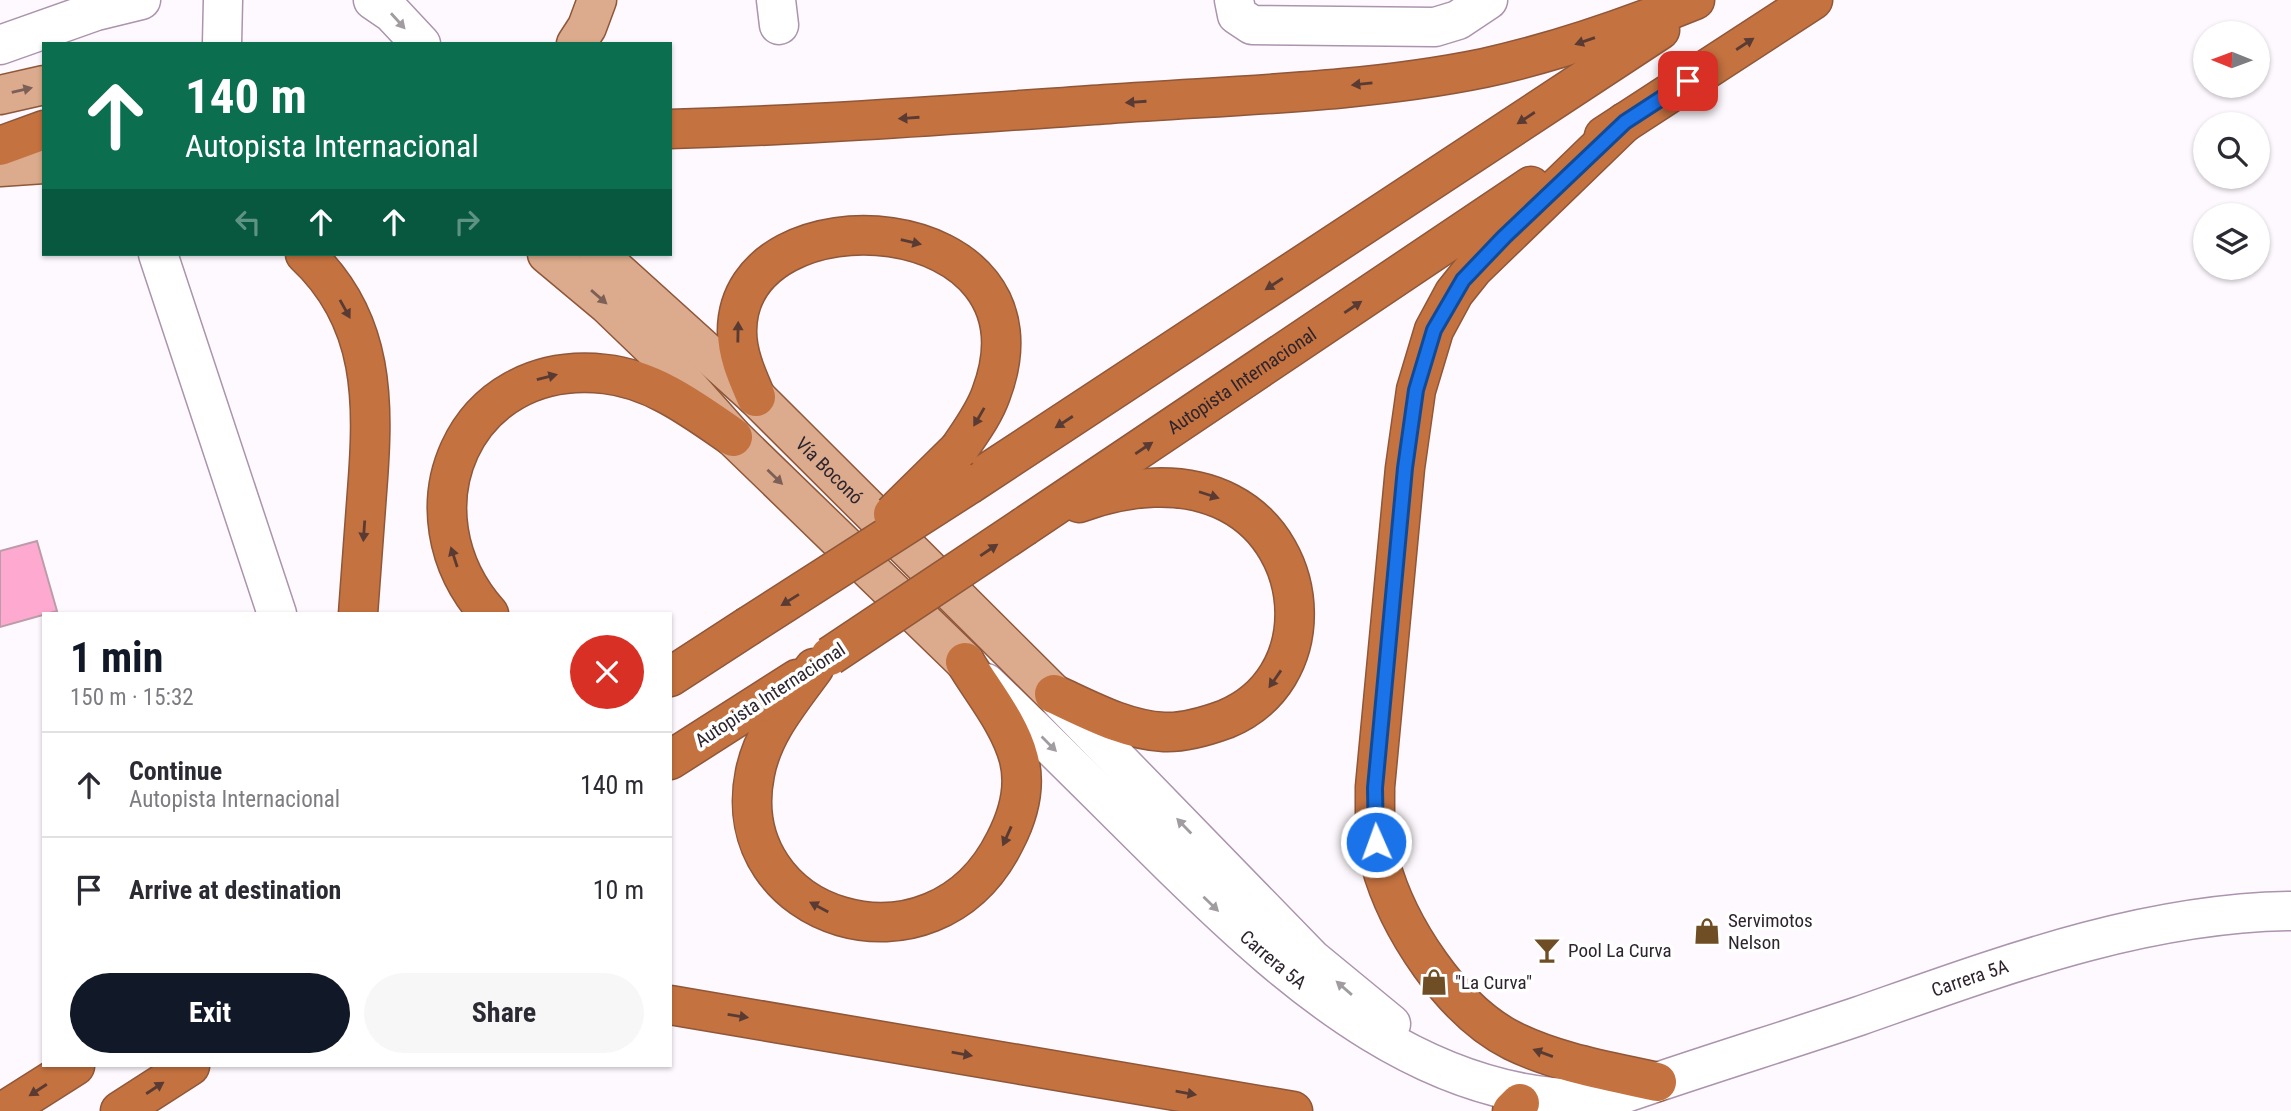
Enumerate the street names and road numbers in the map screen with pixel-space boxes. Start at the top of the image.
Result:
street label: Autopista Internacional [1163,322,1320,439]
street label: Vía Boconó [791,432,868,509]
street label: Autopista Internacional [691,638,849,752]
street label: Carrera 5A [1236,925,1311,994]
street label: Carrera 5A [1928,954,2011,1001]

